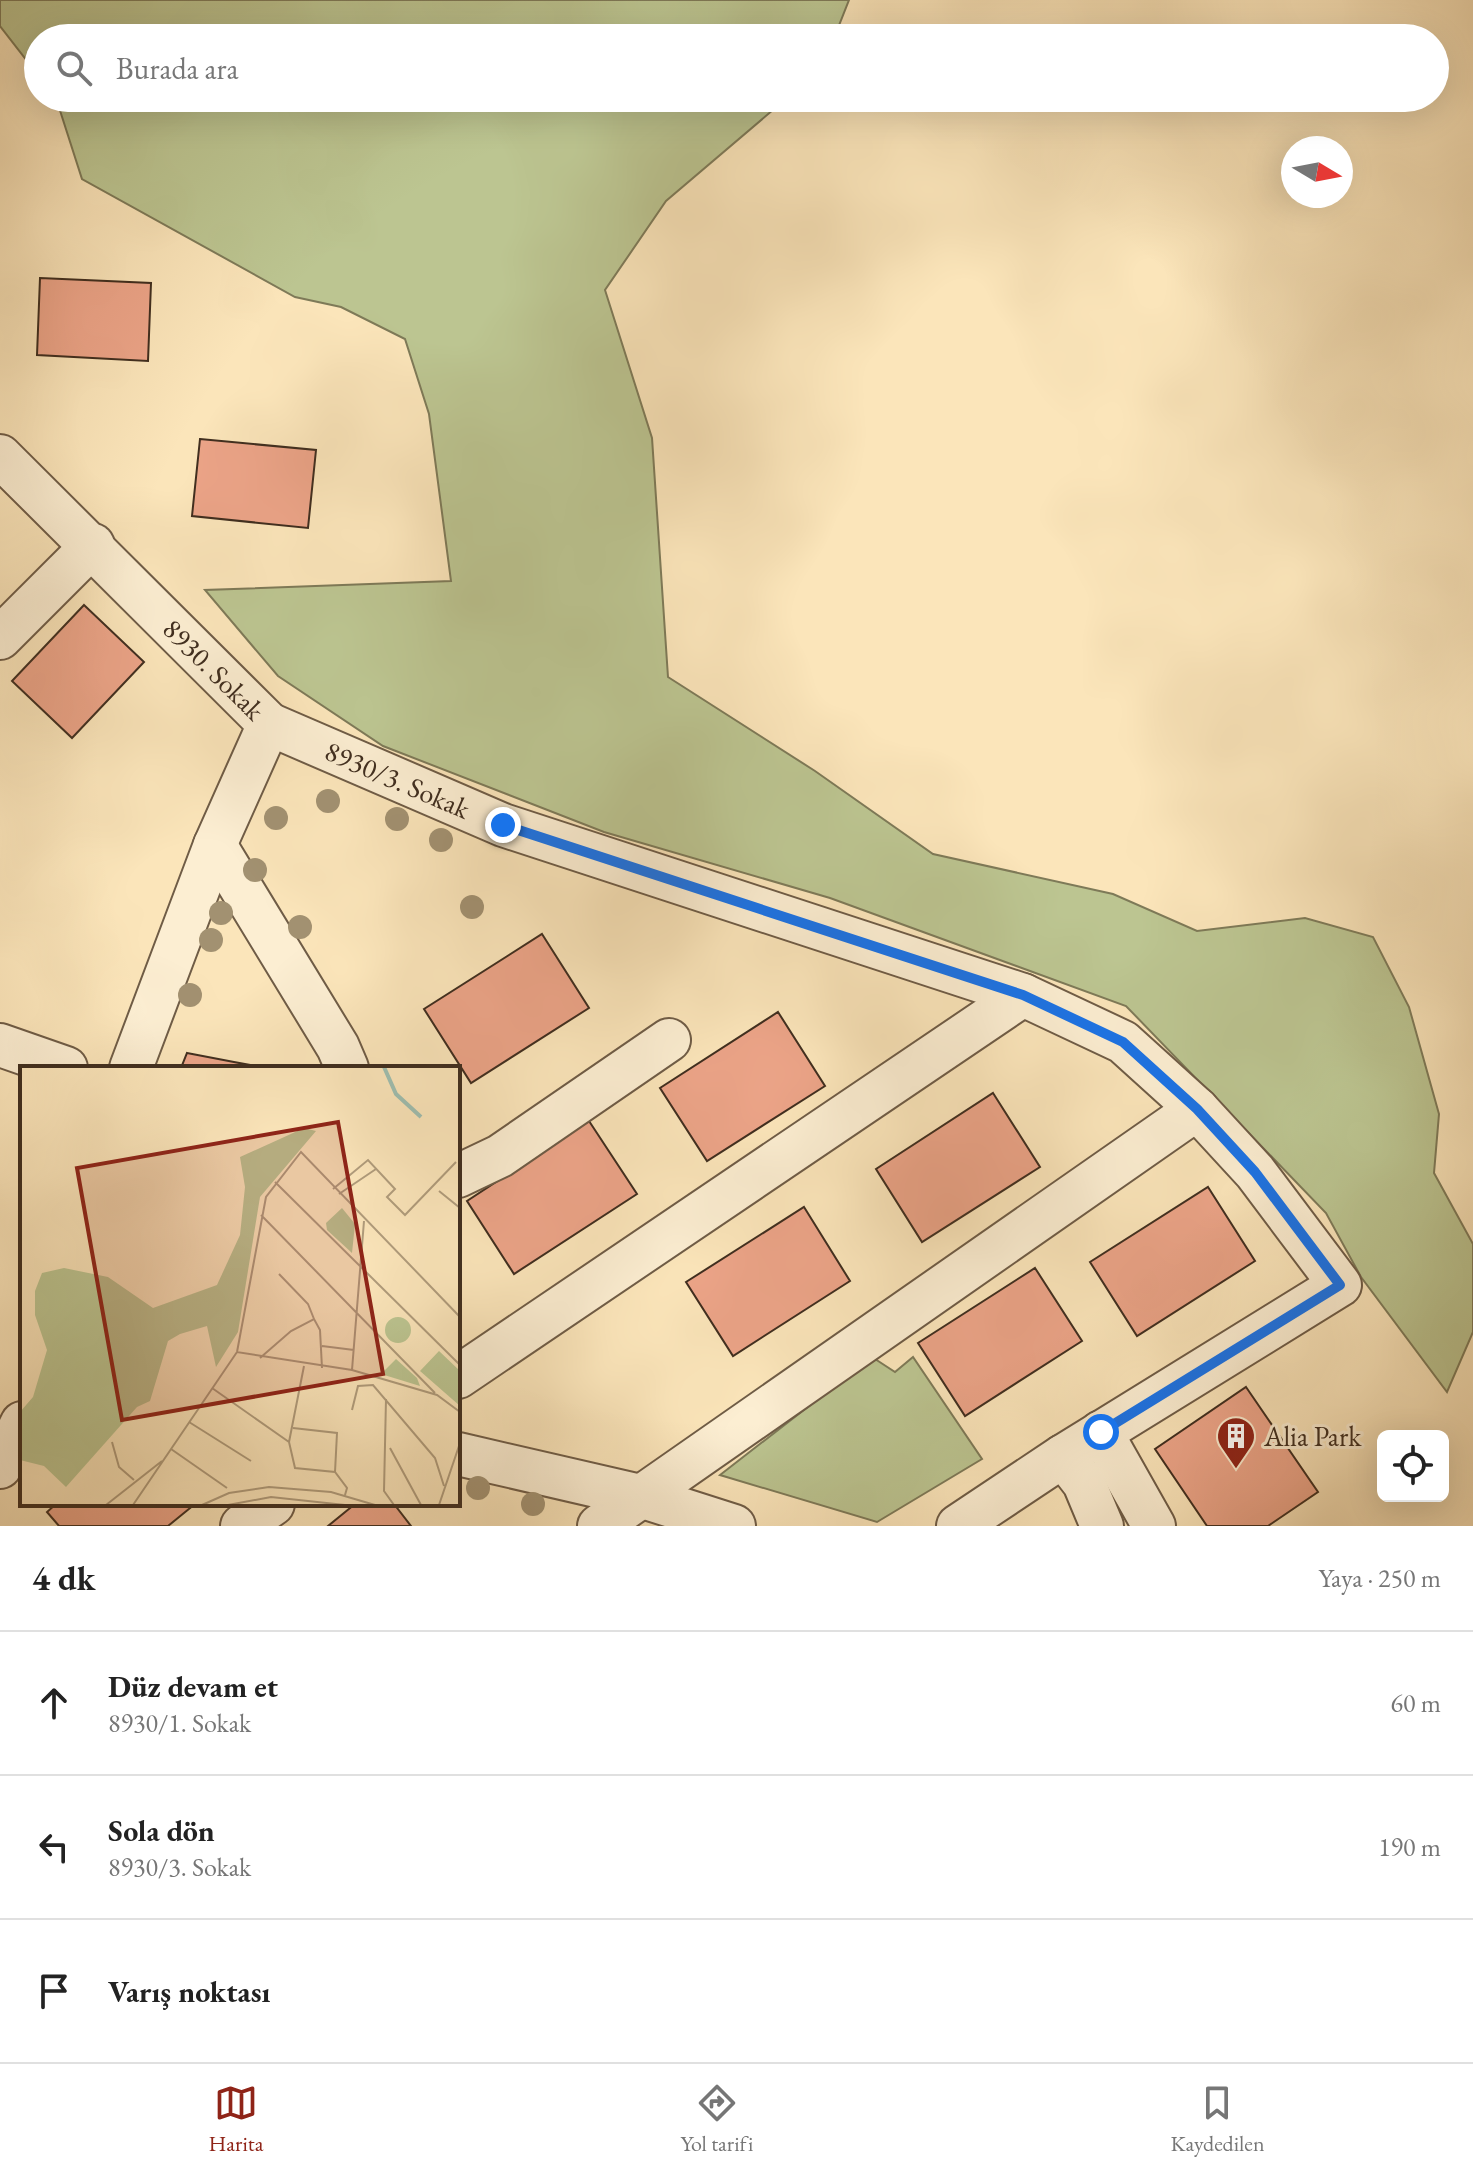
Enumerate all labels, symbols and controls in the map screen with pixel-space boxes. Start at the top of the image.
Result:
search box [24,24,1449,112]
icon: search [52,46,96,90]
text: Burada ara [116,49,239,88]
north arrow [1281,136,1353,208]
street label: 8930. Sokak [155,611,273,728]
street label: 8930/3. Sokak [319,732,476,827]
route end [485,807,521,843]
inset map [20,1066,460,1506]
route start [1083,1414,1119,1450]
building icon: Alia Park [1215,1415,1257,1470]
place label: Alia Park [1263,1418,1362,1454]
map controls [1377,1430,1449,1502]
button: locate [1377,1430,1449,1502]
text: 4 dk [32,1556,95,1600]
text: Yaya · 250 m [1319,1561,1441,1595]
text: Düz devam et [108,1667,278,1706]
icon: ahead [32,1681,76,1725]
text: 60 m [1391,1686,1441,1720]
text: 8930/1. Sokak [108,1706,251,1740]
text: Sola dön [108,1811,215,1850]
icon: left [32,1825,76,1869]
text: 190 m [1378,1830,1441,1864]
text: 8930/3. Sokak [108,1850,251,1884]
icon: arrive [32,1969,76,2013]
text: Varış noktası [108,1972,270,2011]
tab: Harita [208,2081,263,2158]
tab: Yol tarifi [680,2081,754,2158]
tab: Kaydedilen [1170,2081,1265,2158]

